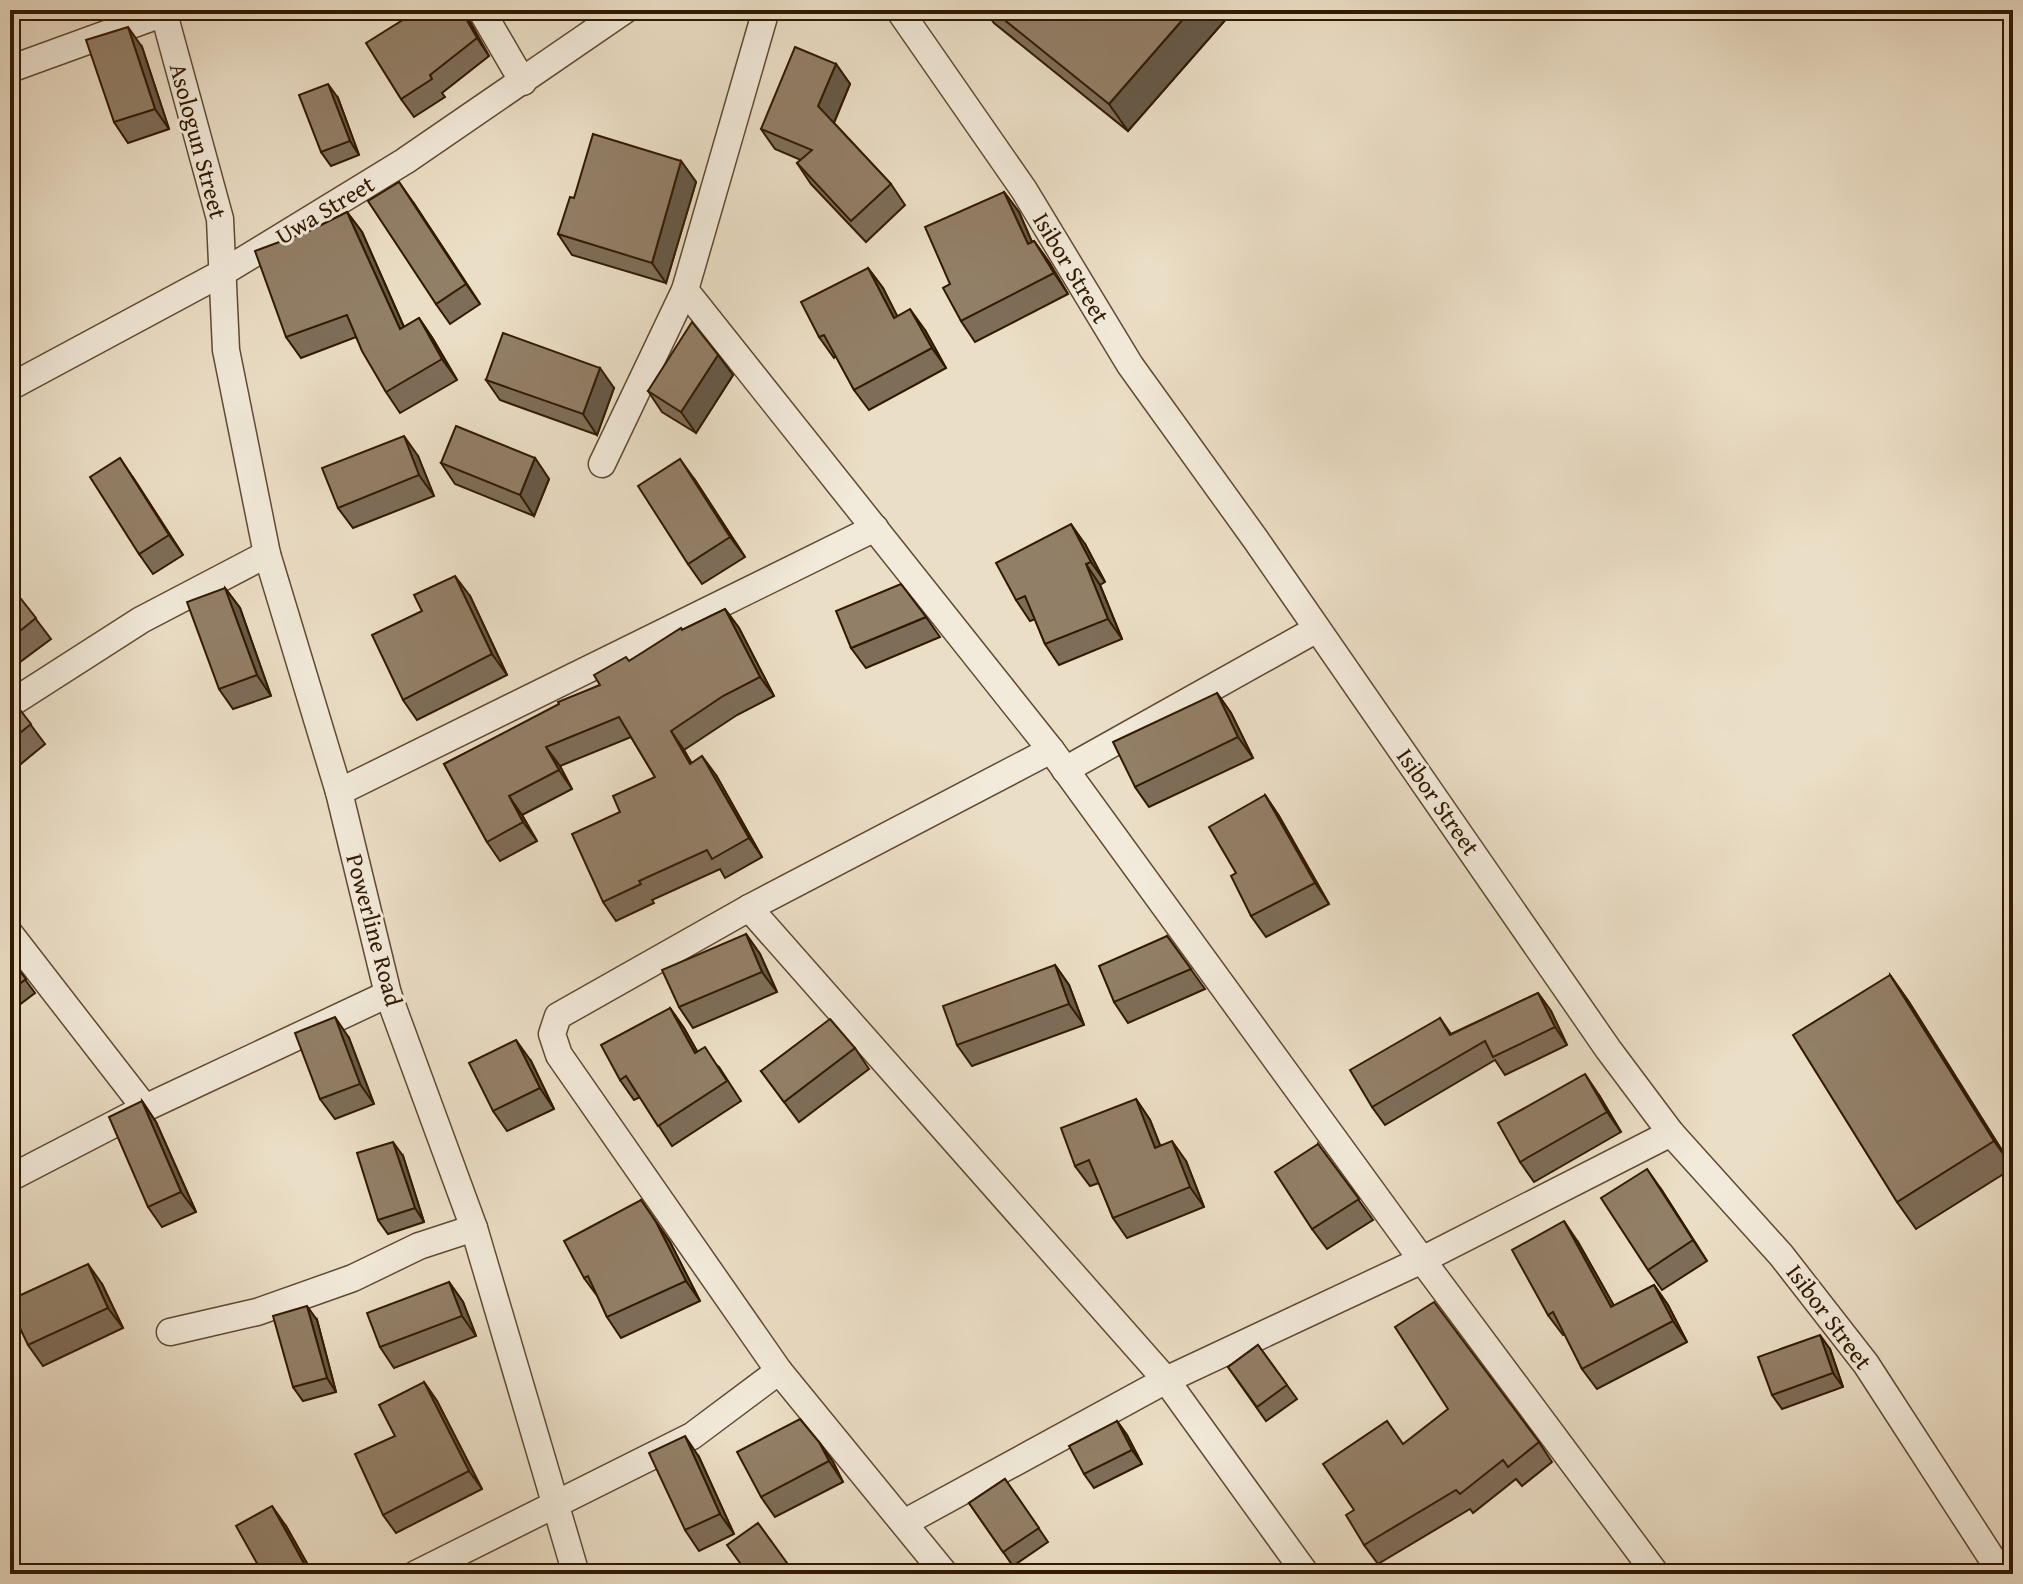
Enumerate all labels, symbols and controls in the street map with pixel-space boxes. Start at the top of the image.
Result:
street label: Asologun Street [161,59,236,223]
street label: Uwa Street [269,166,381,253]
street label: Isibor Street [1024,205,1119,330]
street label: Isibor Street [1388,741,1489,863]
street label: Powerline Road [337,850,412,1010]
street label: Isibor Street [1778,1257,1881,1377]

